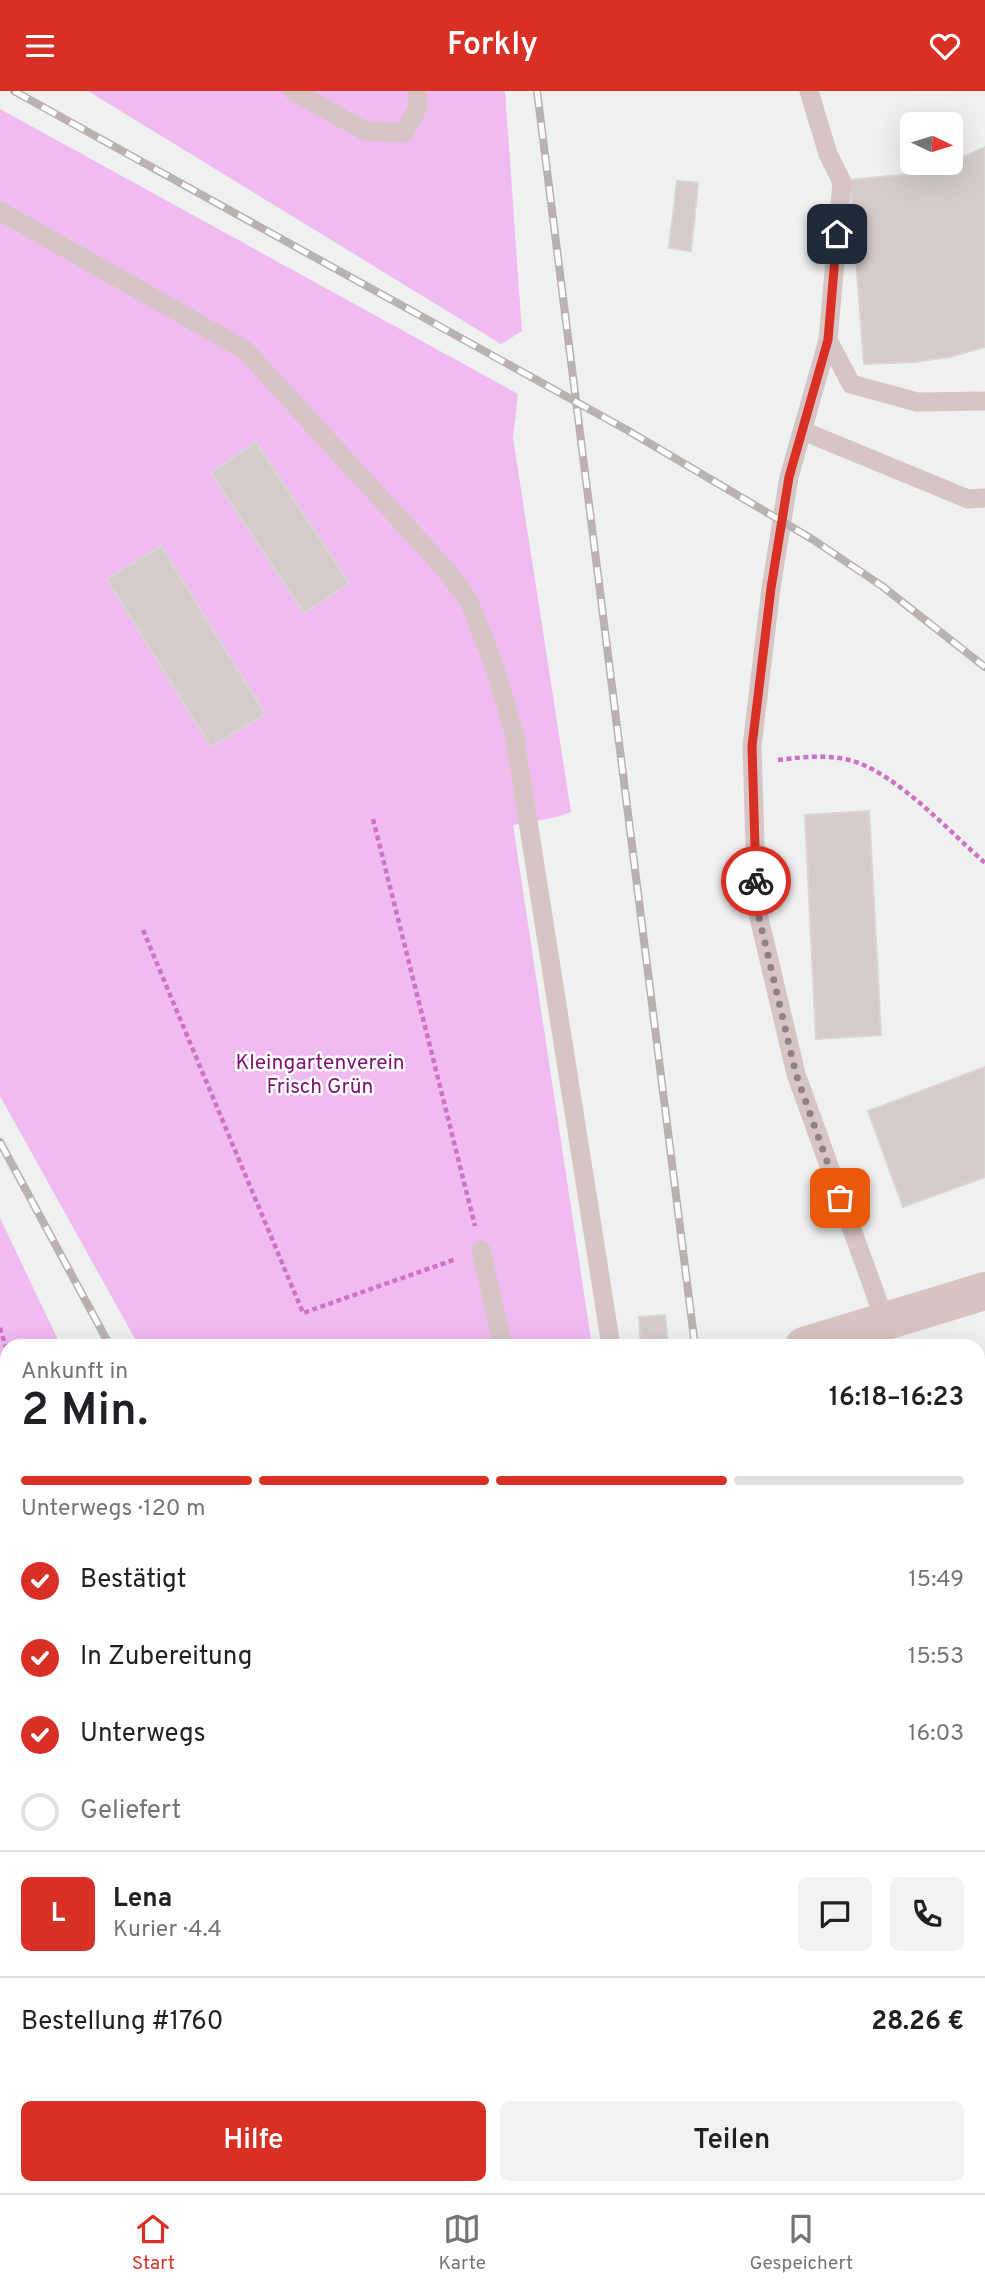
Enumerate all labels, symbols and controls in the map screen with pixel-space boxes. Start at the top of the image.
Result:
text: Forkly [447,26,538,66]
icon: menu [21,27,59,65]
icon: heart [926,27,964,65]
north arrow [900,112,962,175]
map controls [900,112,963,175]
pin [807,204,867,264]
icon: home [818,215,856,253]
courier [721,846,791,916]
icon: bike [737,862,775,900]
park label: Kleingartenverein Frisch Grün [235,1050,405,1101]
pin [810,1168,870,1228]
icon: bag [821,1179,859,1217]
text: Ankunft in [21,1358,128,1387]
text: 16:18–16:23 [829,1382,964,1415]
text: 2 Min. [21,1383,148,1442]
text: Unterwegs · 120 m [21,1495,205,1524]
icon: check [21,1562,59,1600]
text: Bestätigt [80,1564,187,1597]
text: 15:49 [908,1566,964,1595]
icon: check [21,1639,59,1677]
text: In Zubereitung [80,1641,252,1674]
text: 15:53 [908,1643,964,1672]
icon: check [21,1716,59,1754]
text: Unterwegs [80,1718,206,1751]
text: 16:03 [908,1720,964,1749]
text: Geliefert [80,1795,181,1828]
button: chat [798,1877,872,1951]
button: phone [890,1877,964,1951]
text: Lena [113,1883,172,1916]
text: L [51,1898,65,1931]
text: Kurier · 4.4 [113,1916,222,1945]
text: Bestellung #1760 [21,2006,224,2039]
text: 28.26 € [871,2006,964,2039]
button: Hilfe [21,2101,486,2181]
button: Teilen [500,2101,964,2181]
tab: Start [132,2210,175,2276]
tab: Karte [439,2210,486,2276]
tab: Gespeichert [749,2210,853,2276]

